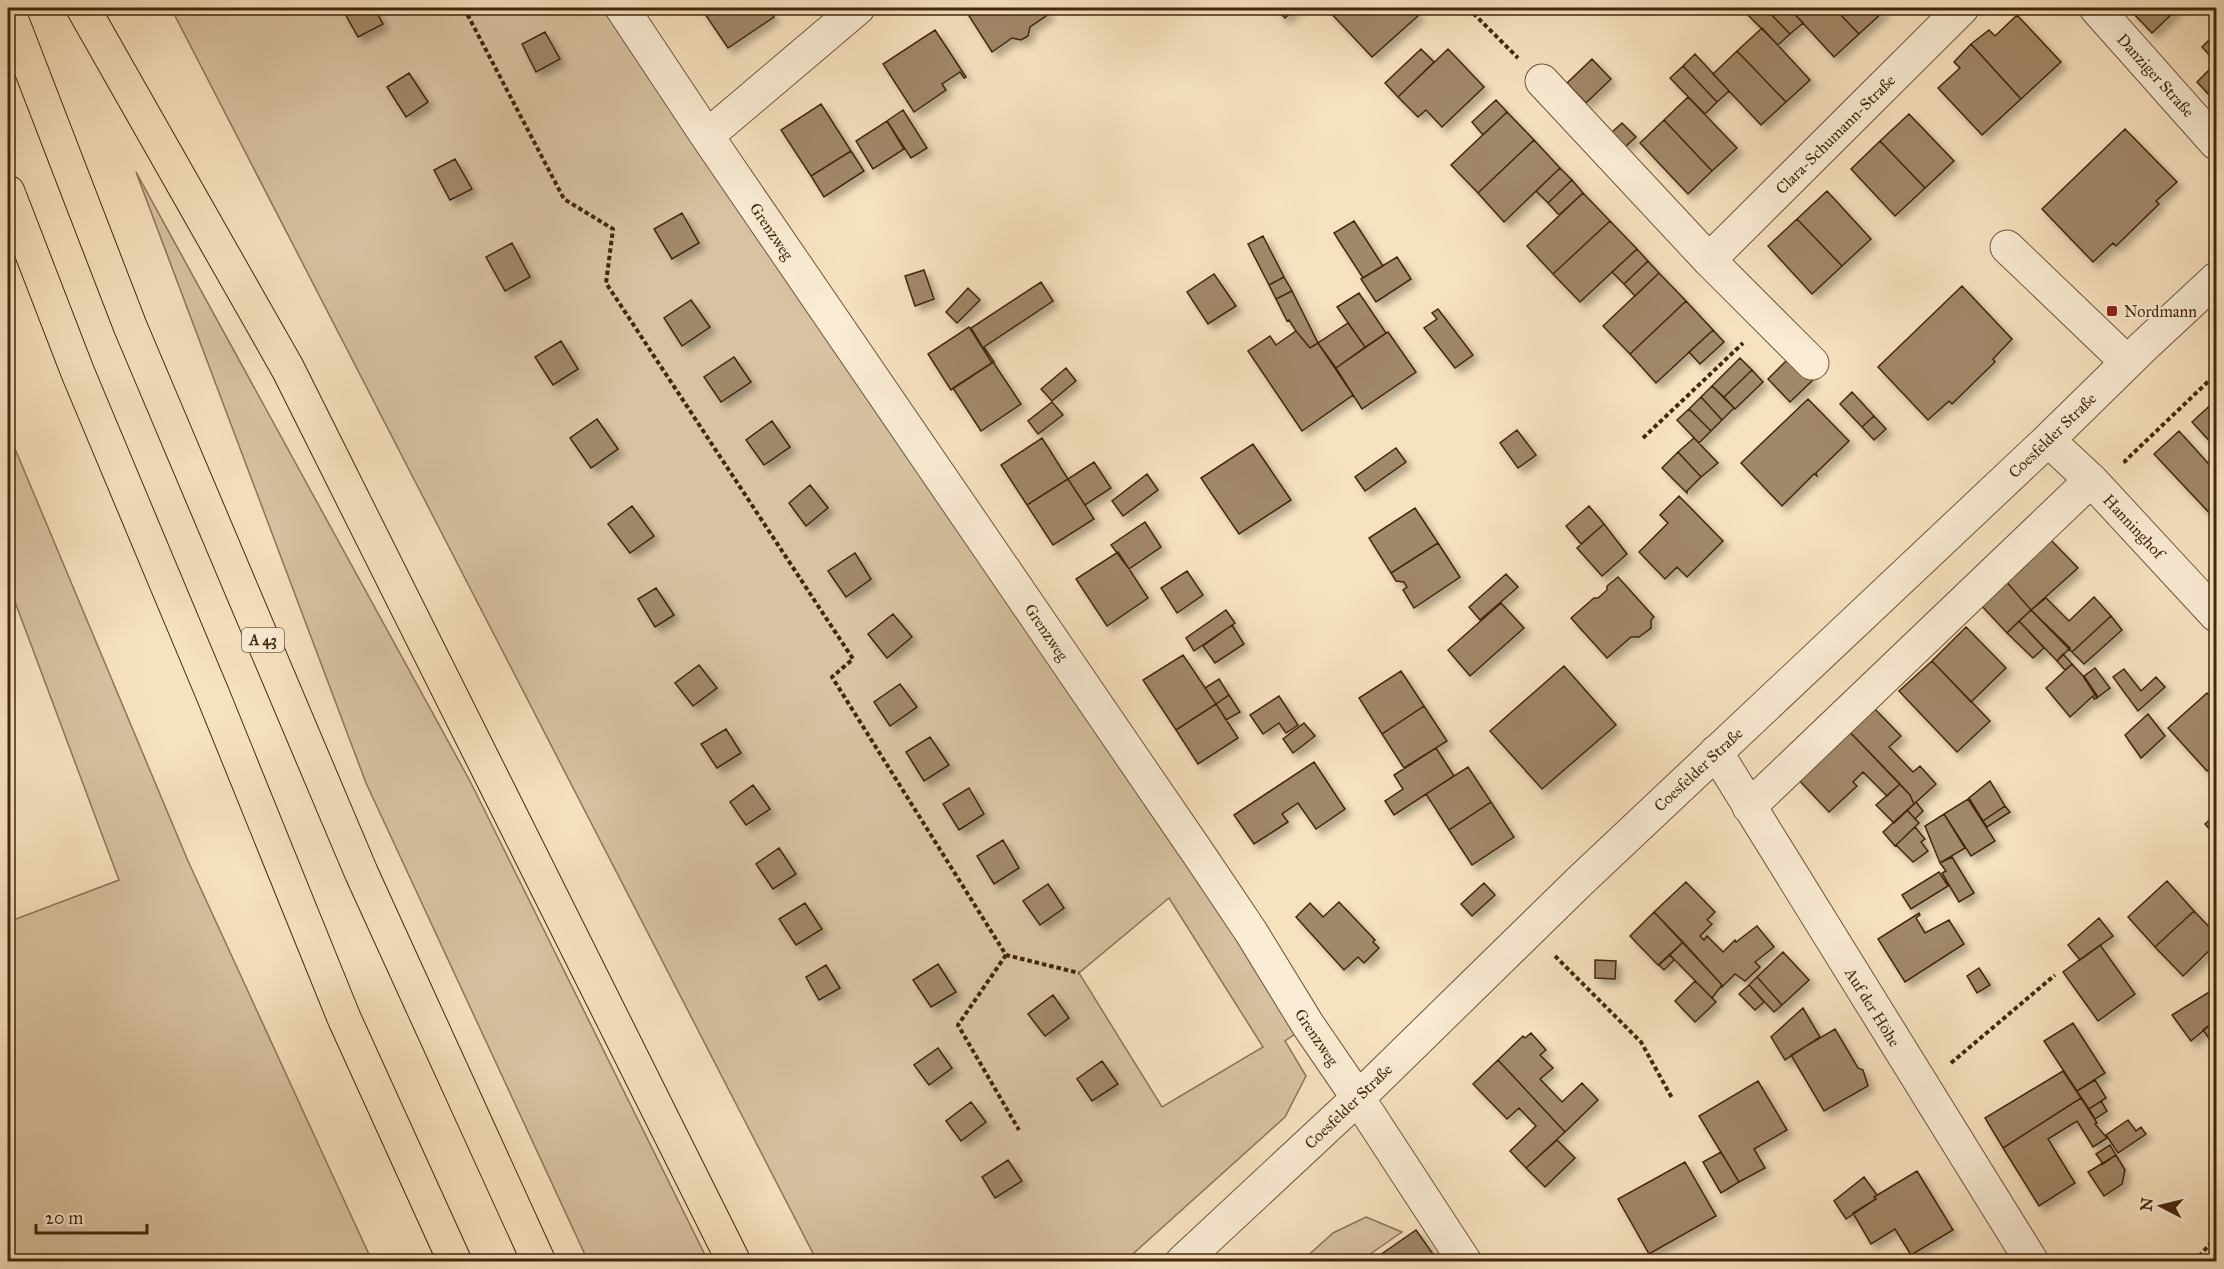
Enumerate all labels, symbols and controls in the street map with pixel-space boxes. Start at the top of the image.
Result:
street label: Danziger Straße [2112,30,2198,122]
street label: Clara-Schumann-Straße [1772,70,1899,198]
street label: Grenzweg [745,199,798,264]
place label: Nordmann [2124,302,2197,321]
marker: Nordmann [2105,304,2119,318]
street label: Coesfelder Straße [2005,389,2100,482]
street label: Hanninghof [2098,490,2170,565]
street label: Grenzweg [1020,600,1073,665]
road number: A 43 [242,628,284,652]
street label: Coesfelder Straße [1650,723,1747,815]
street label: Auf der Höhe [1840,963,1904,1050]
street label: Grenzweg [1290,1005,1343,1070]
street label: Coesfelder Straße [1301,1060,1396,1153]
north arrow [2131,1176,2191,1236]
text: N [2136,1196,2157,1212]
scale bar [36,1197,147,1235]
text: 20 m [45,1207,83,1229]

